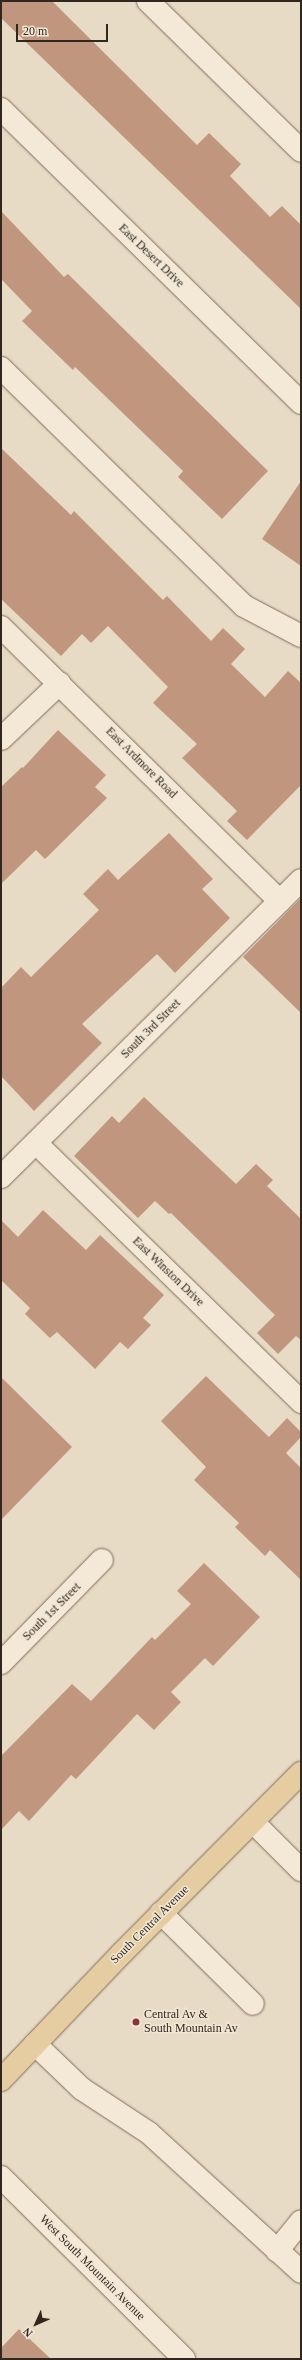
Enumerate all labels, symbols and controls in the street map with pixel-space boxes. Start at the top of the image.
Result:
scale bar [18,16,110,42]
text: 20 m [23,24,47,38]
street label: East Desert Drive [115,221,187,291]
street label: East Ardmore Road [102,724,180,802]
street label: South 3rd Street [118,996,184,1062]
street label: East Winston Drive [129,1234,207,1310]
street label: South 1st Street [20,1580,84,1644]
street label: South Central Avenue [108,1883,192,1967]
place label: Central Av & South Mountain Av [144,2008,238,2036]
marker: Central Av & South Mountain Av [131,2017,141,2027]
street label: West South Mountain Avenue [36,2212,148,2324]
north arrow [16,2304,56,2344]
text: N [20,2325,35,2340]

